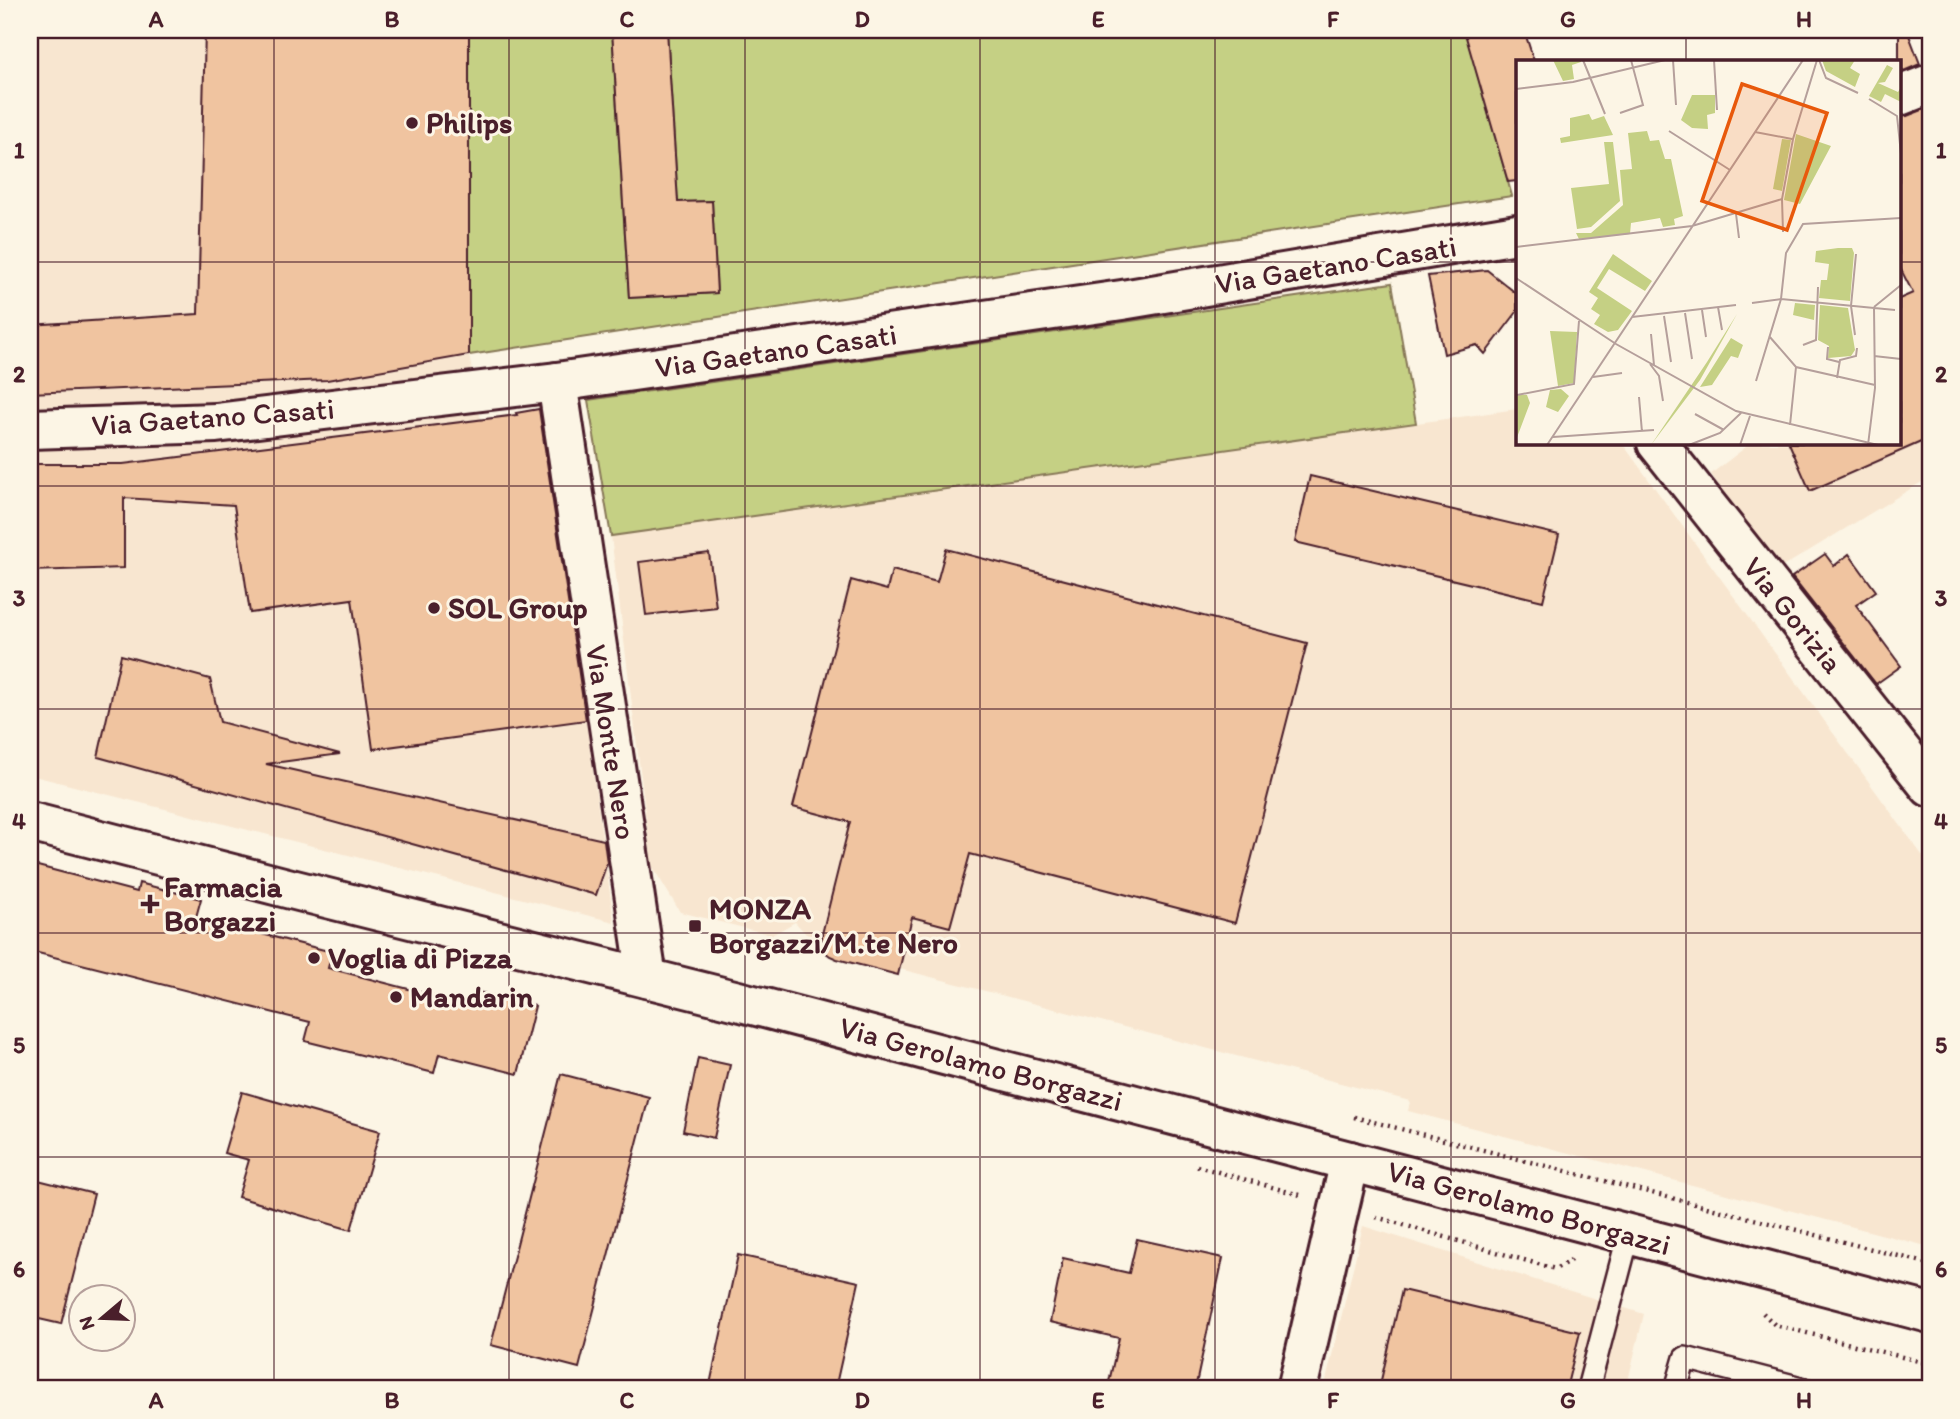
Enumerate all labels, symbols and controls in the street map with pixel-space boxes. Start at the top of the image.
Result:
text: A [148,5,164,33]
text: B [385,5,400,33]
text: C [620,5,635,33]
text: D [854,5,870,33]
text: E [1092,5,1105,33]
text: F [1327,5,1340,33]
text: G [1560,5,1576,33]
text: H [1796,5,1812,33]
inset map [1516,60,1900,444]
place label: Philips [426,104,512,141]
marker: Philips [404,115,420,131]
text: 1 [14,136,25,164]
text: 1 [1936,136,1947,164]
street label: Via Gaetano Casati [1213,227,1459,302]
street label: Via Gaetano Casati [653,315,899,386]
text: 2 [13,360,26,388]
text: 2 [1935,360,1948,388]
street label: Via Gaetano Casati [90,390,336,443]
street label: Via Gorizia [1735,549,1852,681]
text: 3 [13,584,26,612]
text: 3 [1935,584,1948,612]
place label: SOL Group [448,589,588,626]
marker: SOL Group [426,600,442,616]
street label: Via Monte Nero [578,642,645,842]
text: 4 [12,807,26,835]
text: 4 [1934,807,1948,835]
place label: Farmacia Borgazzi [164,868,283,939]
place label: MONZA Borgazzi/M.te Nero [709,890,958,961]
marker: Farmacia Borgazzi [142,896,158,912]
marker: MONZA Borgazzi/M.te Nero [687,918,703,934]
place label: Voglia di Pizza [328,939,513,976]
marker: Voglia di Pizza [306,950,322,966]
place label: Mandarin [410,978,533,1015]
marker: Mandarin [388,989,404,1005]
street label: Via Gerolamo Borgazzi [835,1008,1127,1119]
text: 5 [13,1031,25,1059]
text: 5 [1935,1031,1947,1059]
street label: Via Gerolamo Borgazzi [1383,1152,1675,1263]
text: 6 [13,1255,25,1283]
text: 6 [1935,1255,1947,1283]
north arrow [66,1282,136,1352]
text: N [73,1314,99,1333]
text: A [148,1386,164,1414]
text: B [385,1386,400,1414]
text: C [620,1386,635,1414]
text: D [854,1386,870,1414]
text: E [1092,1386,1105,1414]
text: F [1327,1386,1340,1414]
text: G [1560,1386,1576,1414]
text: H [1796,1386,1812,1414]

